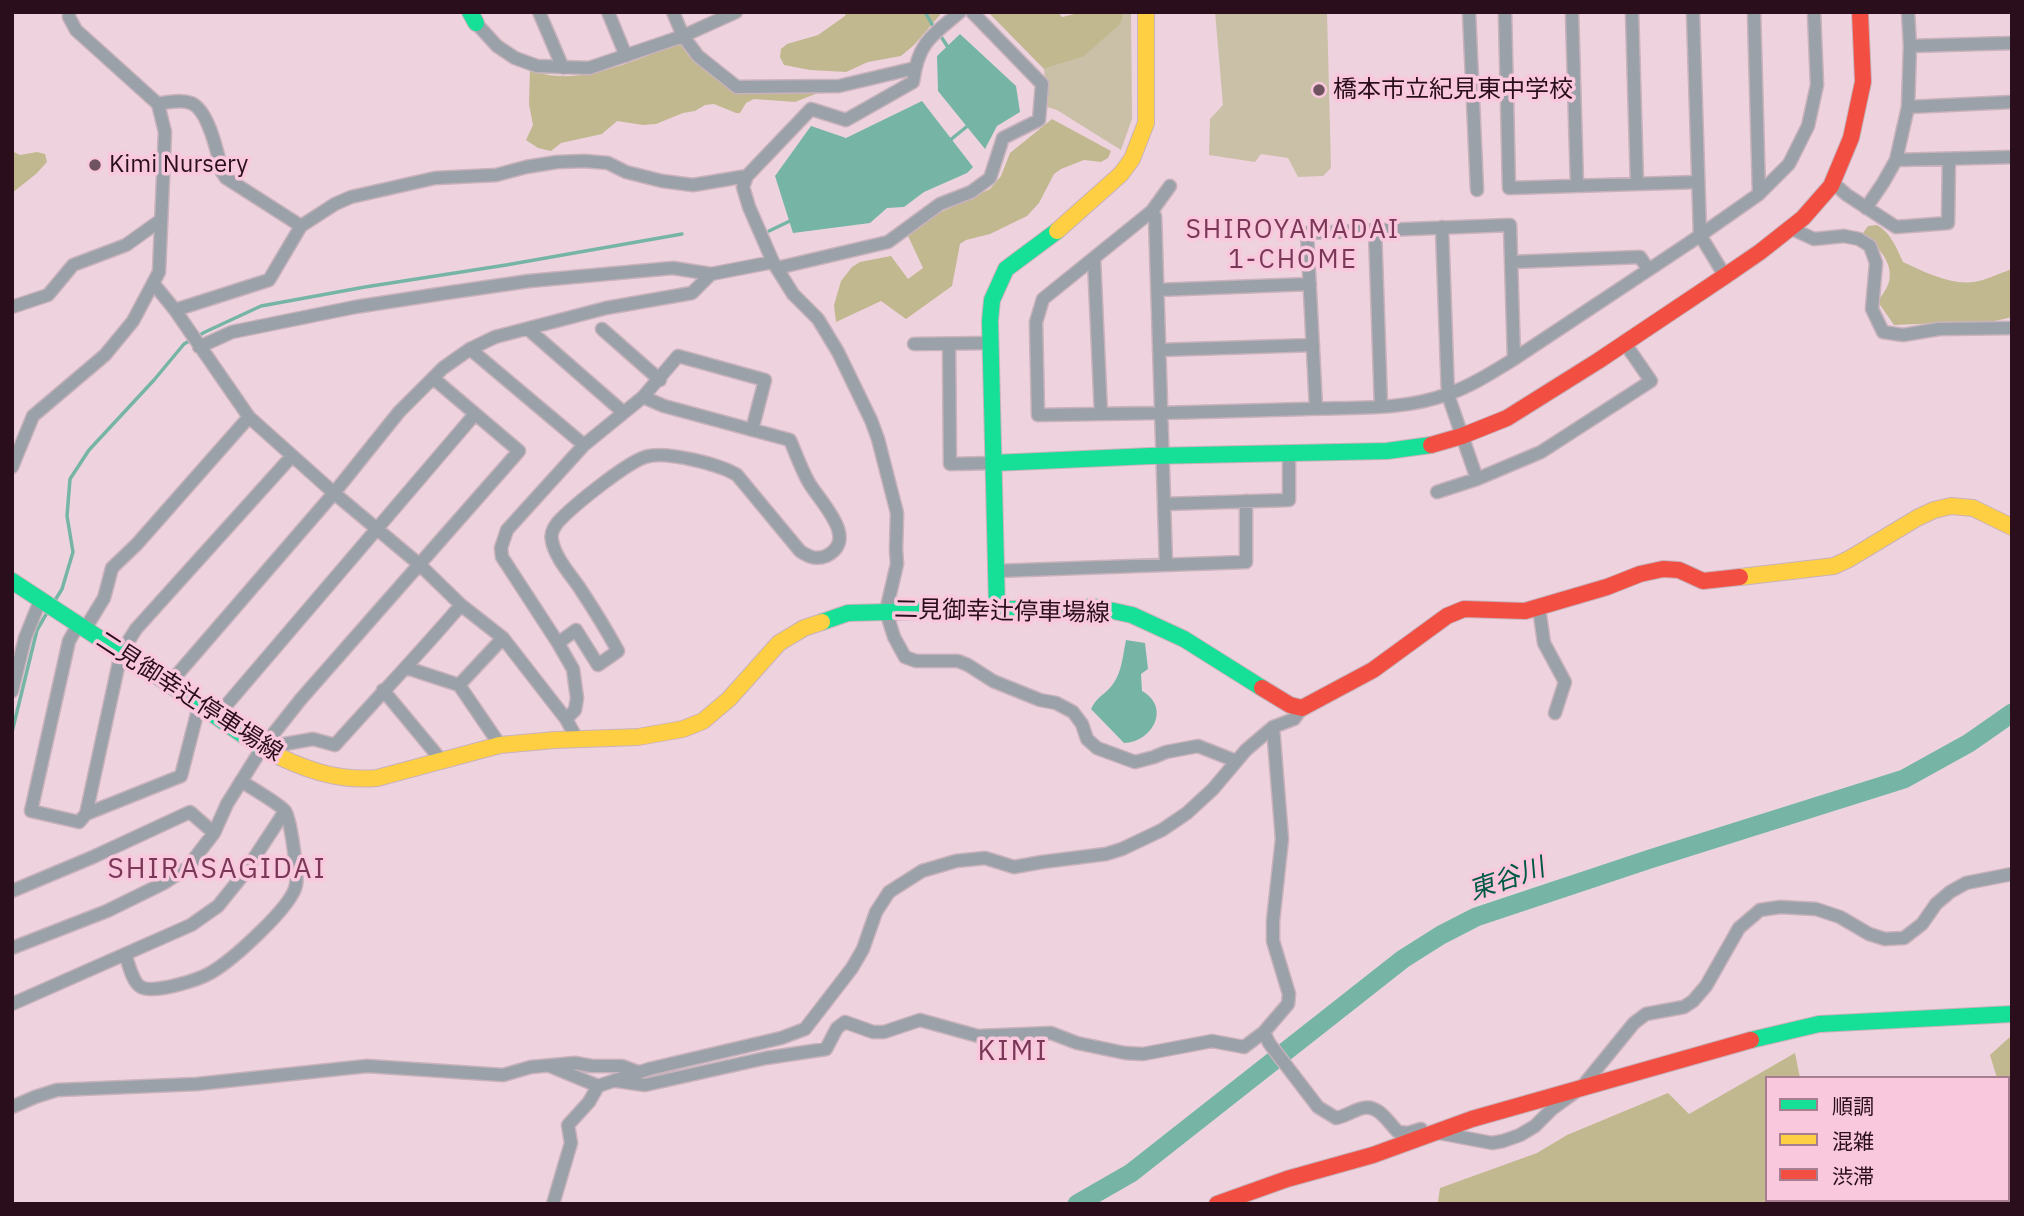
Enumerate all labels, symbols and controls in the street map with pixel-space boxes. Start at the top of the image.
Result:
place label: 橋本市立紀見東中学校 [1333,76,1573,104]
marker: 橋本市立紀見東中学校 [1311,82,1327,98]
place label: Kimi Nursery [109,151,248,179]
marker: Kimi Nursery [87,157,103,173]
district label: SHIROYAMADAI 1-CHOME [1187,214,1399,276]
street label: 二見御幸辻停車場線 [894,596,1110,628]
street label: 二見御幸辻停車場線 [91,626,287,768]
district label: SHIRASAGIDAI [109,853,325,887]
water label: 東谷川 [1465,853,1549,907]
district label: KIMI [978,1035,1048,1069]
legend [1765,1076,2010,1202]
text: 順調 [1832,1092,1874,1120]
text: 混雑 [1832,1127,1874,1155]
text: 渋滞 [1832,1162,1874,1190]

